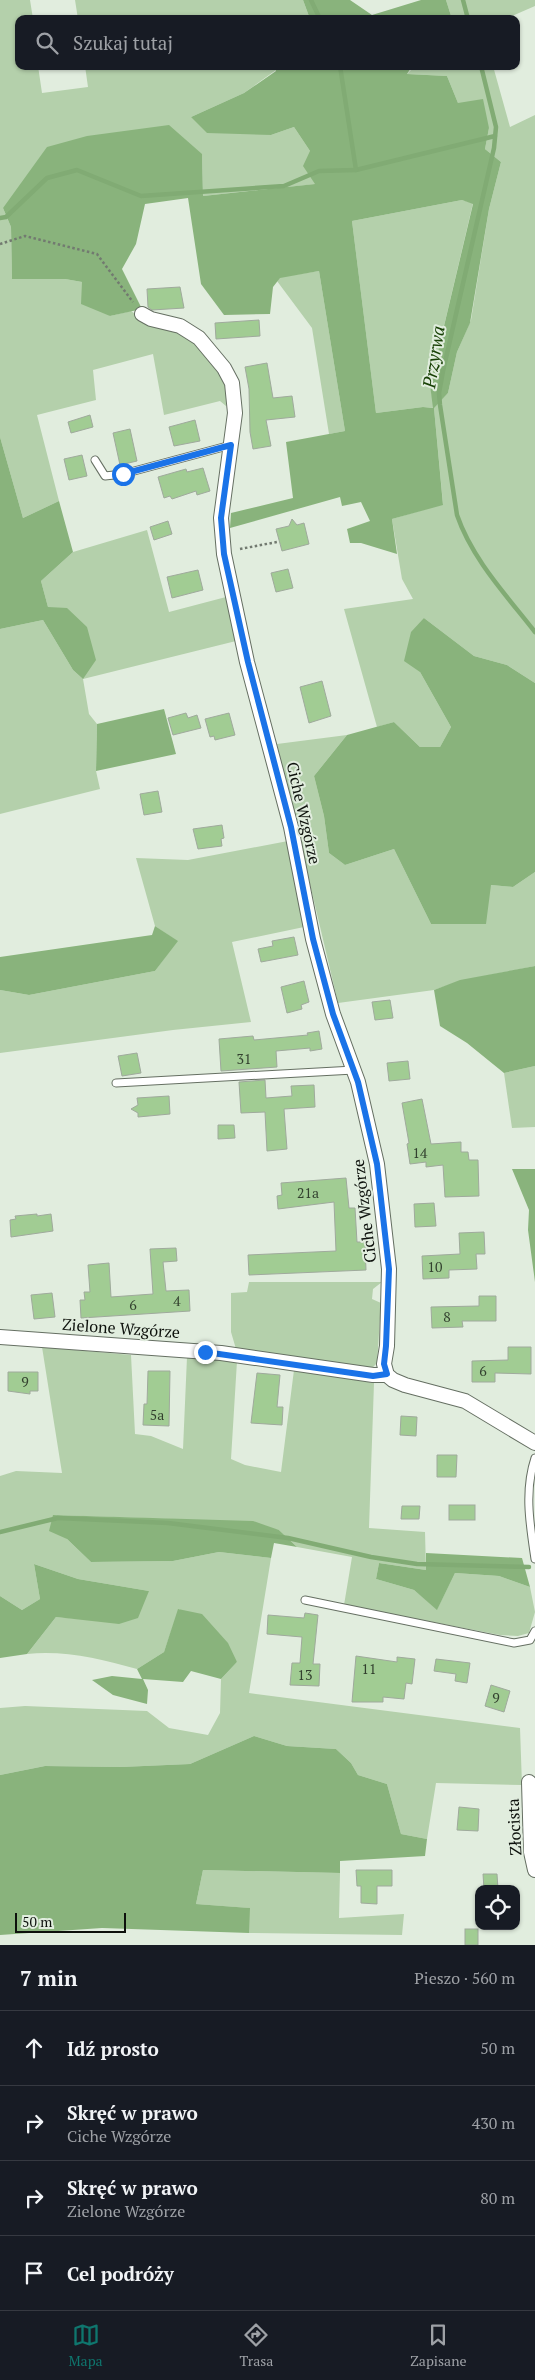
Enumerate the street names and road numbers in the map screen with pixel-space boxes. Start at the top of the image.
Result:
street label: Ciche Wzgórze [282,760,326,866]
street label: Ciche Wzgórze [347,1158,381,1264]
street label: Zielone Wzgórze [61,1313,181,1343]
street label: Złocista [502,1798,526,1856]

